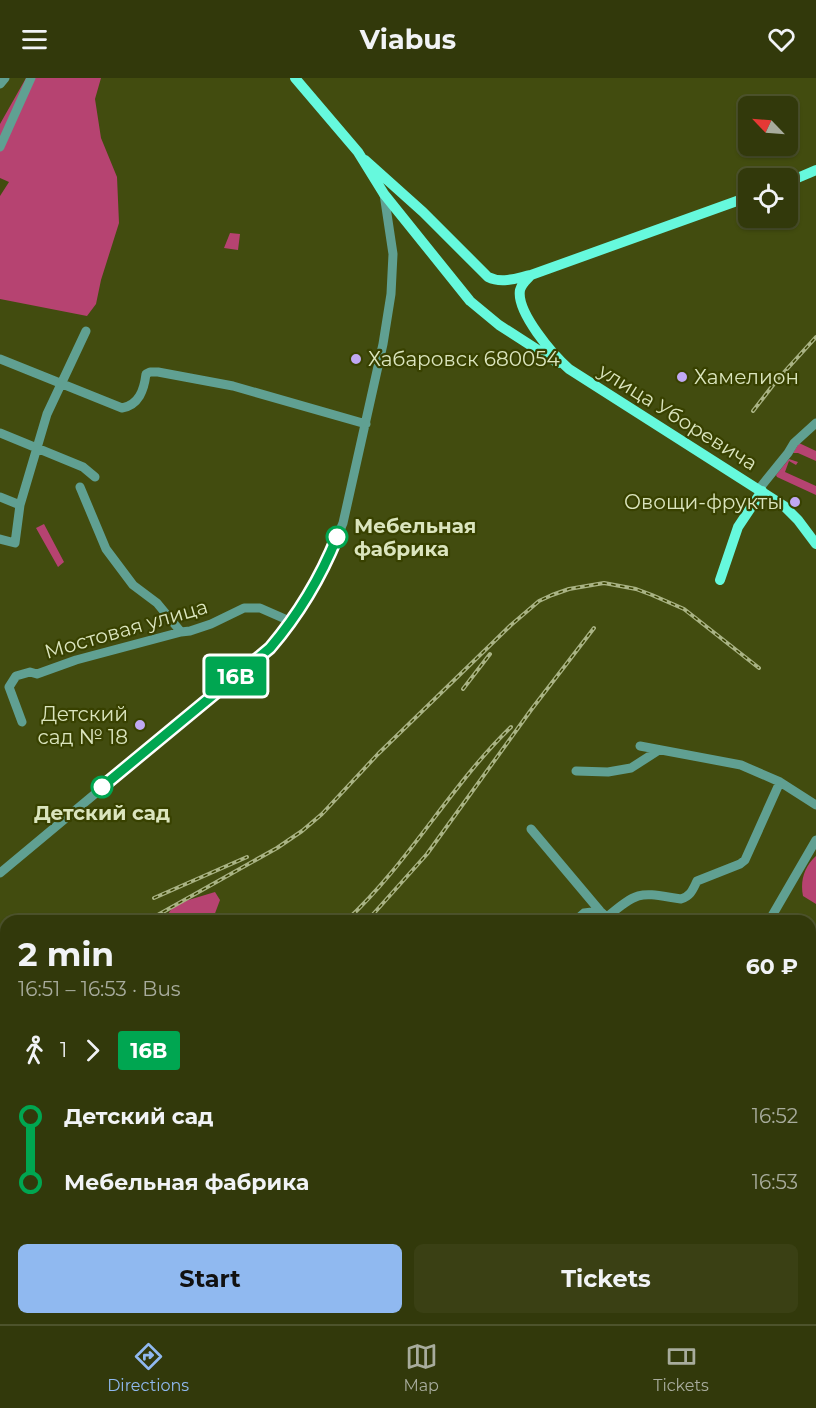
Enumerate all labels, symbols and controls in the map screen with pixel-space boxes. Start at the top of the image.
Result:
icon: menu [18,23,51,56]
text: Viabus [360,23,456,56]
icon: heart [765,23,798,56]
north arrow [738,96,798,156]
map controls [738,96,798,228]
button: locate [738,168,798,228]
place label: Хабаровск 680054 [368,347,560,371]
marker: Хабаровск 680054 [349,352,363,366]
street label: улица Уборевича [593,358,762,476]
place label: Хамелион [694,365,799,389]
marker: Хамелион [675,370,689,384]
place label: Овощи-фрукты [624,490,783,514]
marker: Овощи-фрукты [788,495,802,509]
place label: Мебельная фабрика [354,514,476,561]
marker: Мебельная фабрика [326,526,348,548]
street label: Мостовая улица [42,594,210,664]
line badge: 16В [202,656,270,696]
text: 16В [217,664,255,689]
place label: Детский сад № 18 [38,702,128,749]
marker: Детский сад № 18 [133,718,147,732]
marker: Детский сад [91,776,113,798]
place label: Детский сад [34,801,170,825]
text: 2 min [18,934,114,974]
text: 60 ₽ [746,953,798,980]
text: 16:51 – 16:53 · Bus [18,977,181,1001]
icon: walk [18,1034,51,1067]
icon: forward [76,1034,109,1067]
text: 1 [60,1038,67,1062]
text: 16В [130,1038,168,1063]
text: Детский сад [64,1103,214,1130]
text: 16:52 [752,1104,798,1128]
text: Мебельная фабрика [64,1169,309,1196]
text: 16:53 [752,1170,798,1194]
button: Start [18,1244,402,1313]
button: Tickets [414,1244,798,1313]
tab: Directions [107,1340,189,1395]
tab: Map [403,1340,439,1395]
tab: Tickets [653,1340,709,1395]

